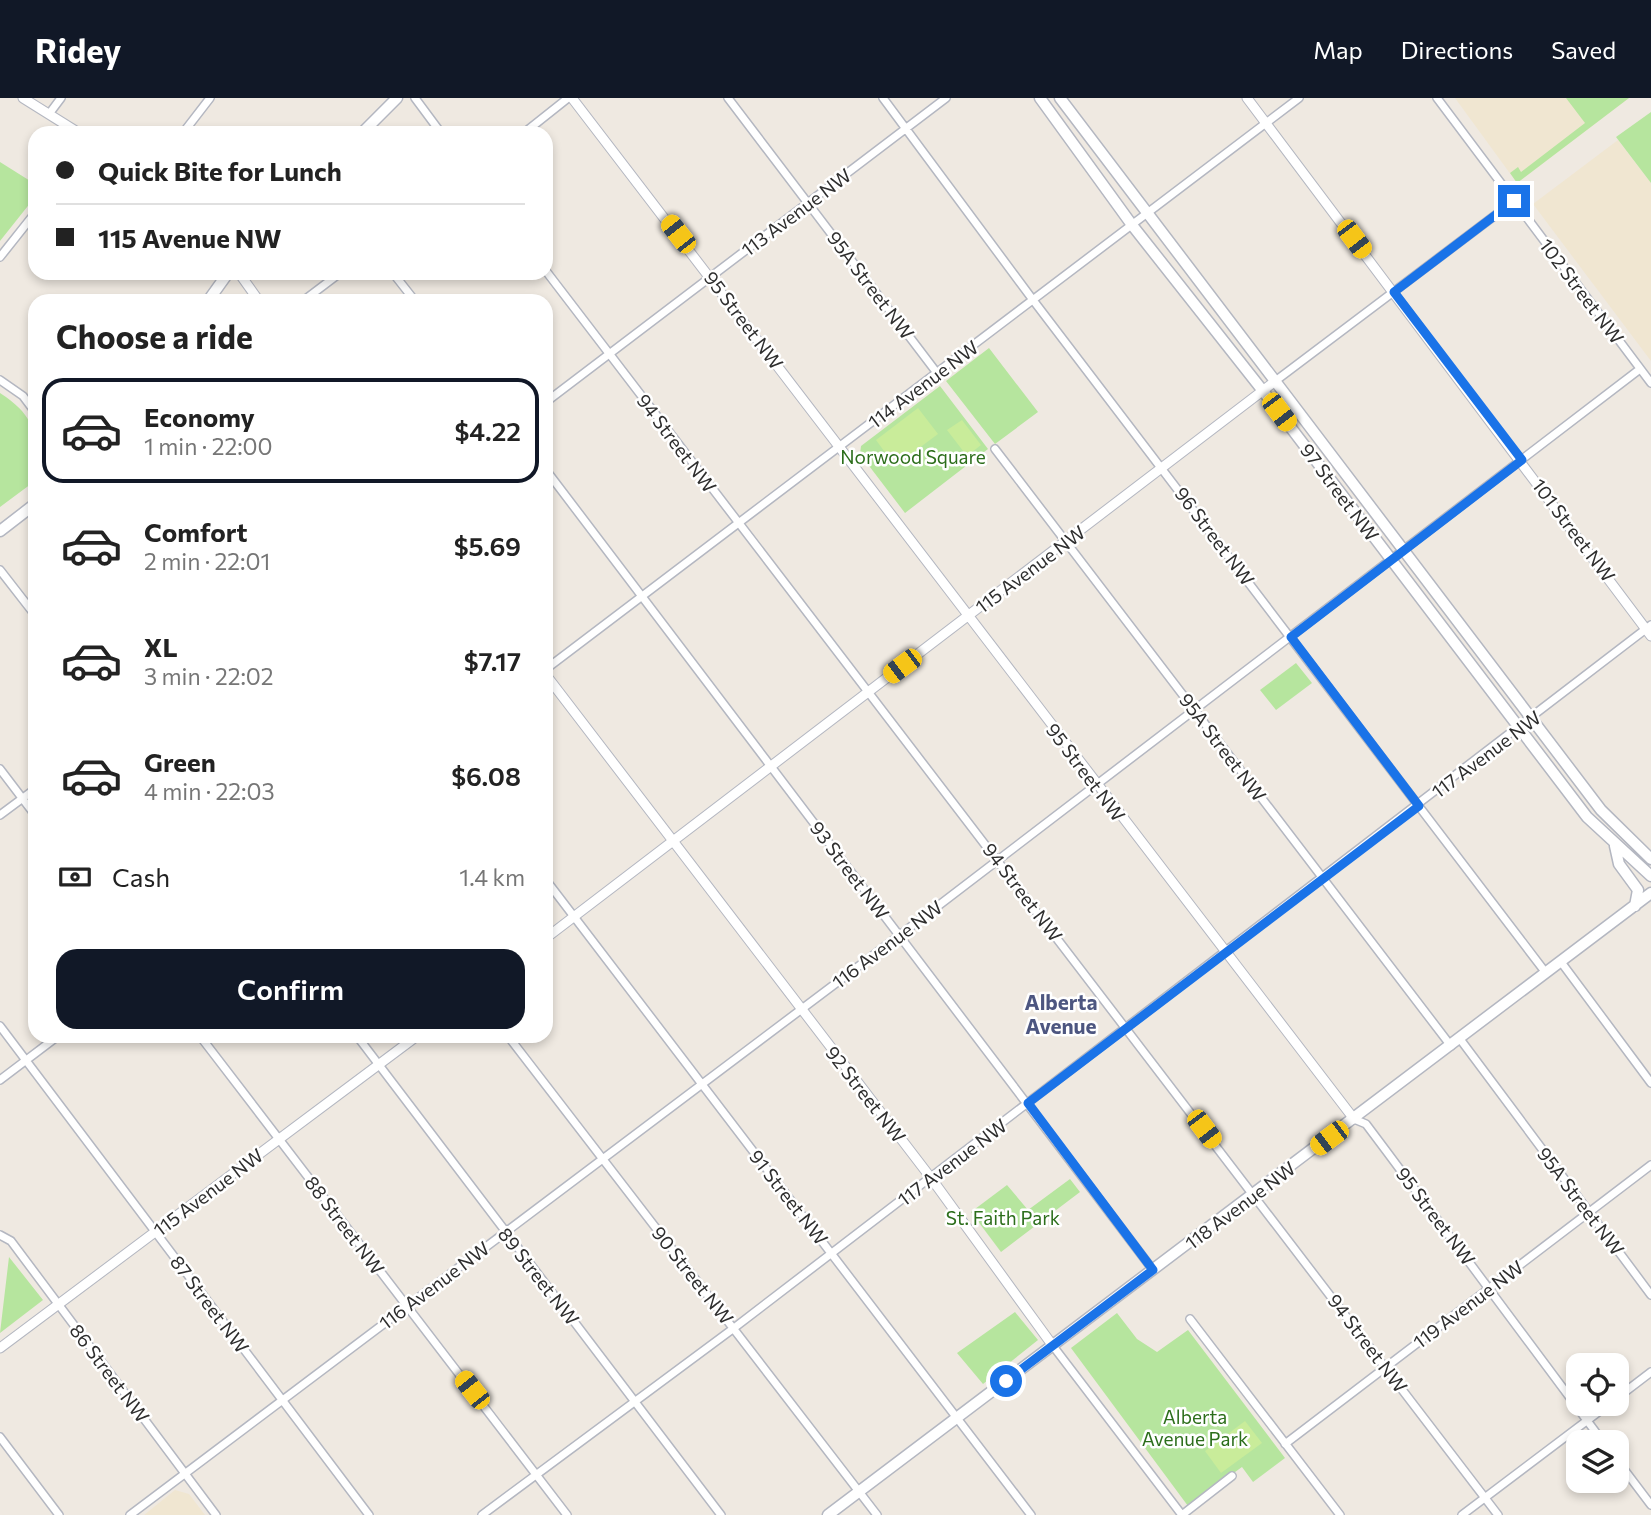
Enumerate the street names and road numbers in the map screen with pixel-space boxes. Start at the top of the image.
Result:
street label: 113 Avenue NW [737,163,855,261]
street label: 95A Street NW [823,226,919,344]
street label: 102 Street NW [1535,234,1629,348]
street label: 95 Street NW [700,266,788,374]
street label: 114 Avenue NW [863,335,983,433]
street label: 94 Street NW [632,389,722,497]
street label: 97 Street NW [1296,439,1384,545]
street label: 101 Street NW [1528,474,1620,586]
street label: 96 Street NW [1170,482,1260,590]
street label: 115 Avenue NW [971,520,1089,618]
street label: 95A Street NW [1175,688,1271,806]
street label: 117 Avenue NW [1427,706,1545,802]
street label: 95 Street NW [1042,718,1130,826]
street label: 93 Street NW [806,816,894,924]
street label: 94 Street NW [978,838,1068,946]
street label: 116 Avenue NW [827,895,947,993]
street label: 92 Street NW [821,1041,911,1147]
street label: 117 Avenue NW [893,1114,1011,1210]
street label: 95A Street NW [1533,1142,1629,1260]
street label: 115 Avenue NW [149,1143,267,1241]
street label: 91 Street NW [745,1145,833,1249]
street label: 118 Avenue NW [1180,1156,1300,1254]
street label: 95 Street NW [1392,1162,1480,1270]
street label: 88 Street NW [300,1171,390,1279]
street label: 90 Street NW [647,1221,739,1329]
street label: 89 Street NW [494,1223,584,1329]
street label: 116 Avenue NW [374,1236,494,1334]
street label: 87 Street NW [166,1251,254,1357]
street label: 119 Avenue NW [1408,1255,1528,1353]
street label: 94 Street NW [1323,1289,1413,1397]
street label: 86 Street NW [65,1319,155,1427]

